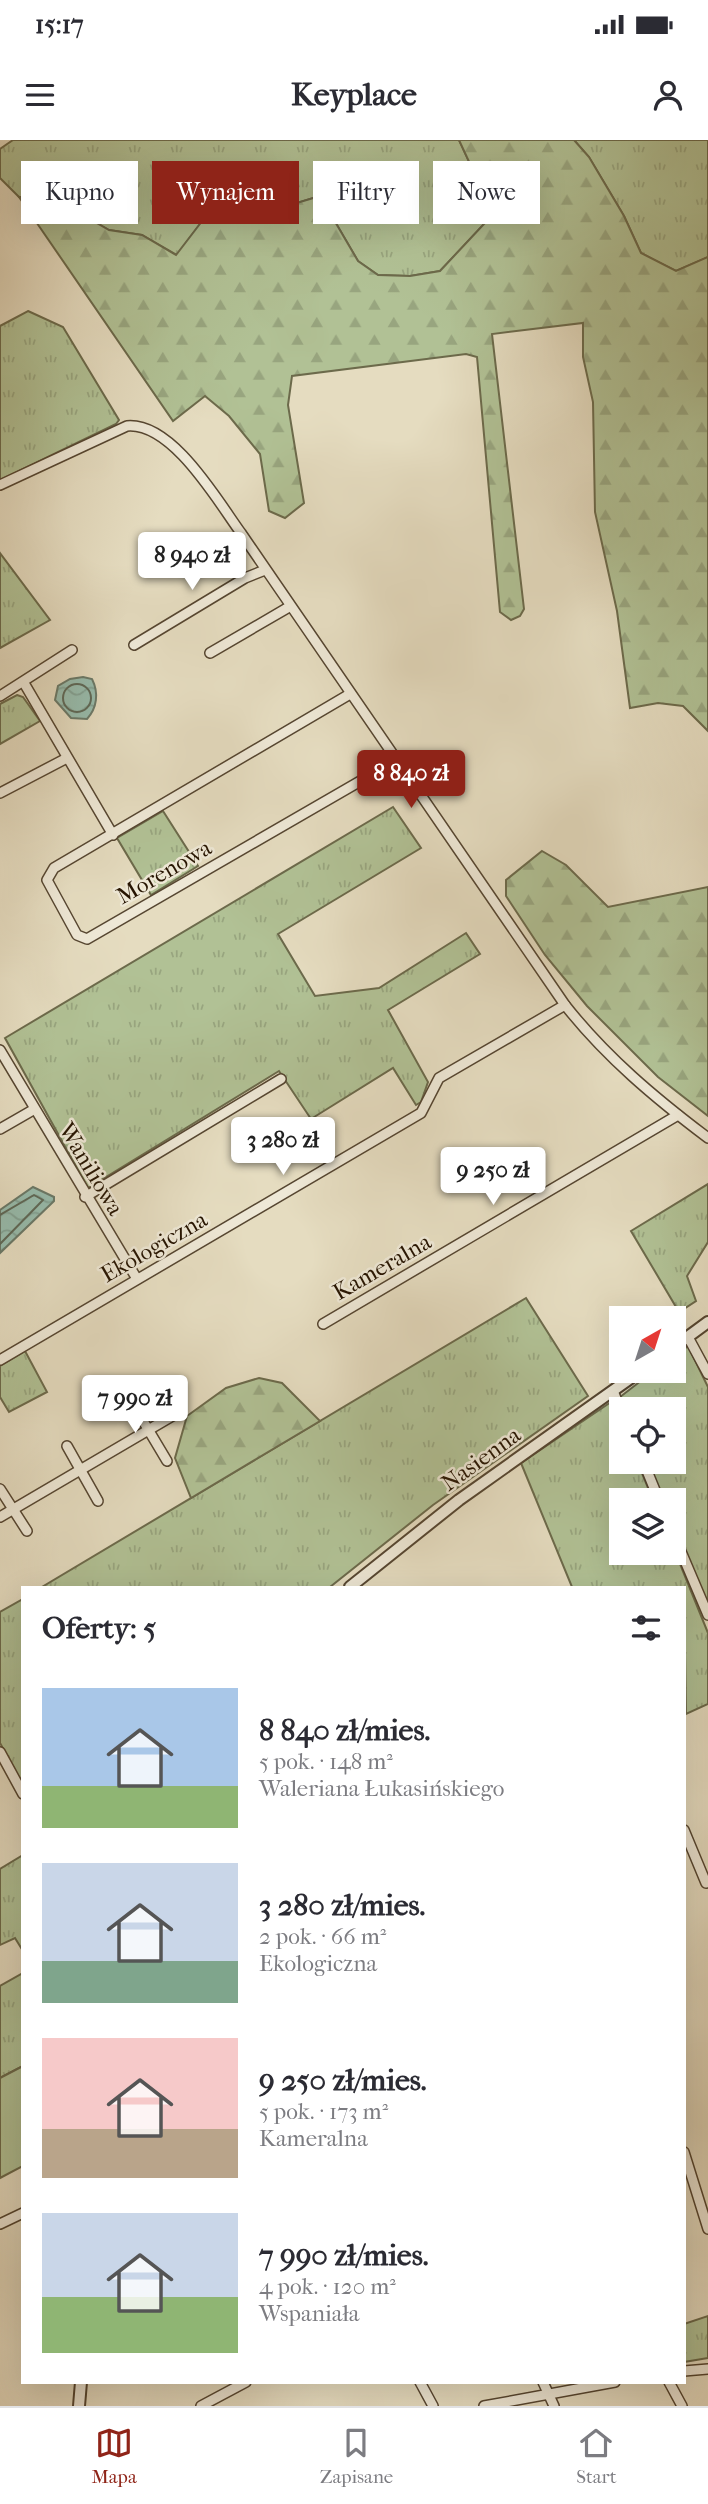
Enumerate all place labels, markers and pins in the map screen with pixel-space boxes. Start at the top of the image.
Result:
pin: 8 940 zł [120,532,264,592]
pin: 8 840 zł [339,750,483,810]
pin: 3 280 zł [211,1118,355,1177]
pin: 9 250 zł [421,1147,565,1207]
pin: 7 990 zł [63,1376,207,1435]

